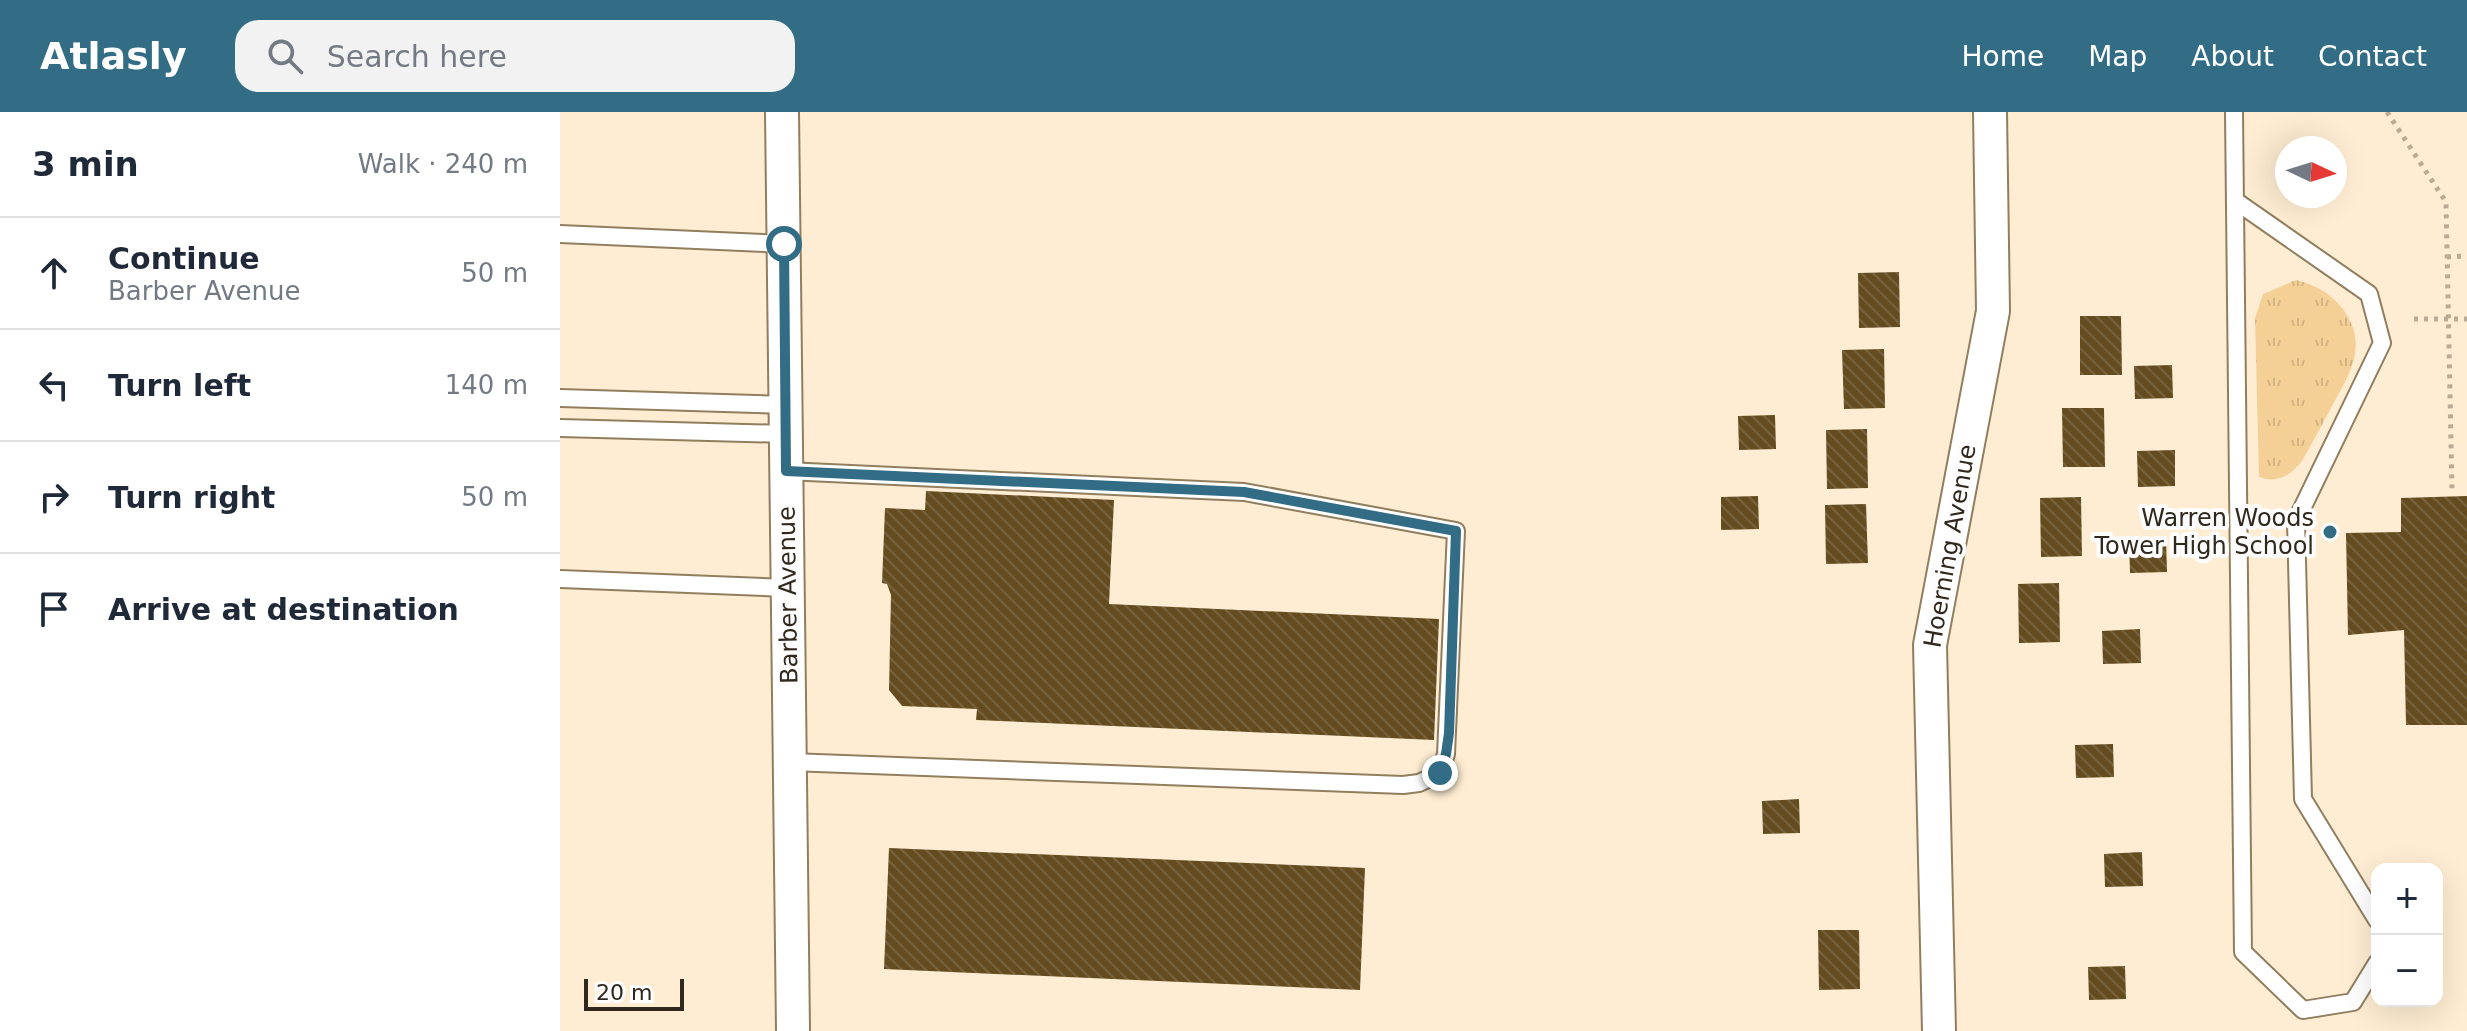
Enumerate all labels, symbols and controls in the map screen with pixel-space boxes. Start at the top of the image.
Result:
search box [235,20,795,92]
text: Atlasly [40,34,187,78]
icon: search [263,34,307,78]
text: Search here [327,39,507,74]
text: Home [1961,40,2044,73]
text: Map [2088,40,2147,73]
text: About [2191,40,2274,73]
text: Contact [2318,40,2427,73]
north arrow [2275,136,2347,208]
text: 3 min [32,144,139,184]
text: Walk · 240 m [358,149,528,179]
route start [766,226,802,262]
text: Continue [108,241,260,276]
icon: ahead [32,251,76,295]
text: 50 m [461,258,528,288]
text: Barber Avenue [108,276,301,306]
icon: left [32,363,76,407]
text: Turn left [108,368,251,403]
text: 140 m [445,370,528,400]
street label: Hoerning Avenue [1918,442,1982,650]
icon: right [32,475,76,519]
text: Turn right [108,480,275,515]
text: 50 m [461,482,528,512]
place label: Warren Woods Tower High School [2093,504,2314,560]
street label: Barber Avenue [772,506,804,684]
marker: Warren Woods Tower High School [2321,523,2339,541]
icon: arrive [32,587,76,631]
text: Arrive at destination [108,592,459,627]
route end [1422,755,1458,791]
map controls [2371,863,2443,1007]
button: + [2371,863,2443,935]
button: − [2371,935,2443,1007]
scale bar [584,975,684,1011]
text: 20 m [596,980,652,1005]

